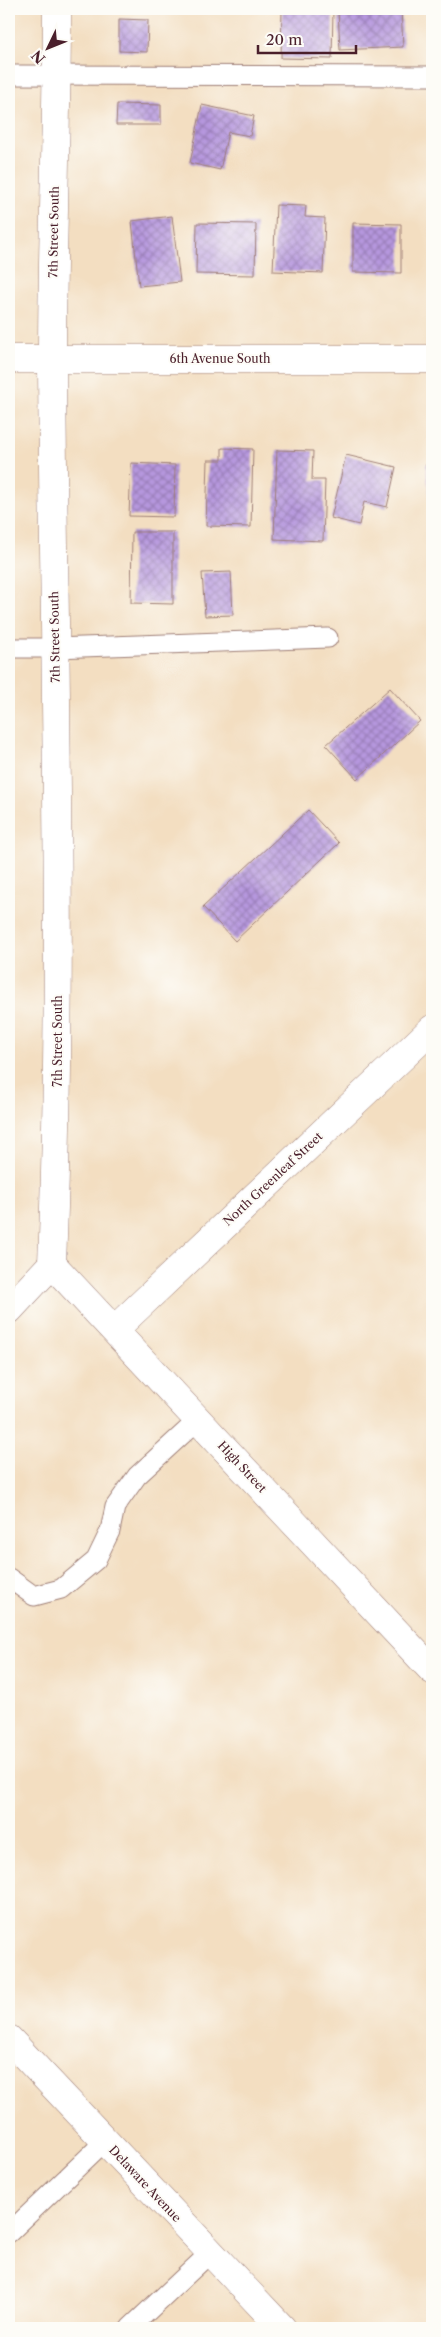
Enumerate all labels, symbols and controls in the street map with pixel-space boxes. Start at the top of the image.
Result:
north arrow [22,22,72,72]
scale bar [258,22,356,54]
text: 20 m [266,30,302,49]
text: N [28,46,49,67]
street label: 7th Street South [45,186,62,278]
street label: 6th Avenue South [169,351,271,366]
street label: 7th Street South [46,591,63,683]
street label: 7th Street South [50,995,65,1087]
street label: North Greenleaf Street [220,1128,326,1229]
street label: High Street [215,1438,271,1496]
street label: Delaware Avenue [106,2142,185,2225]

